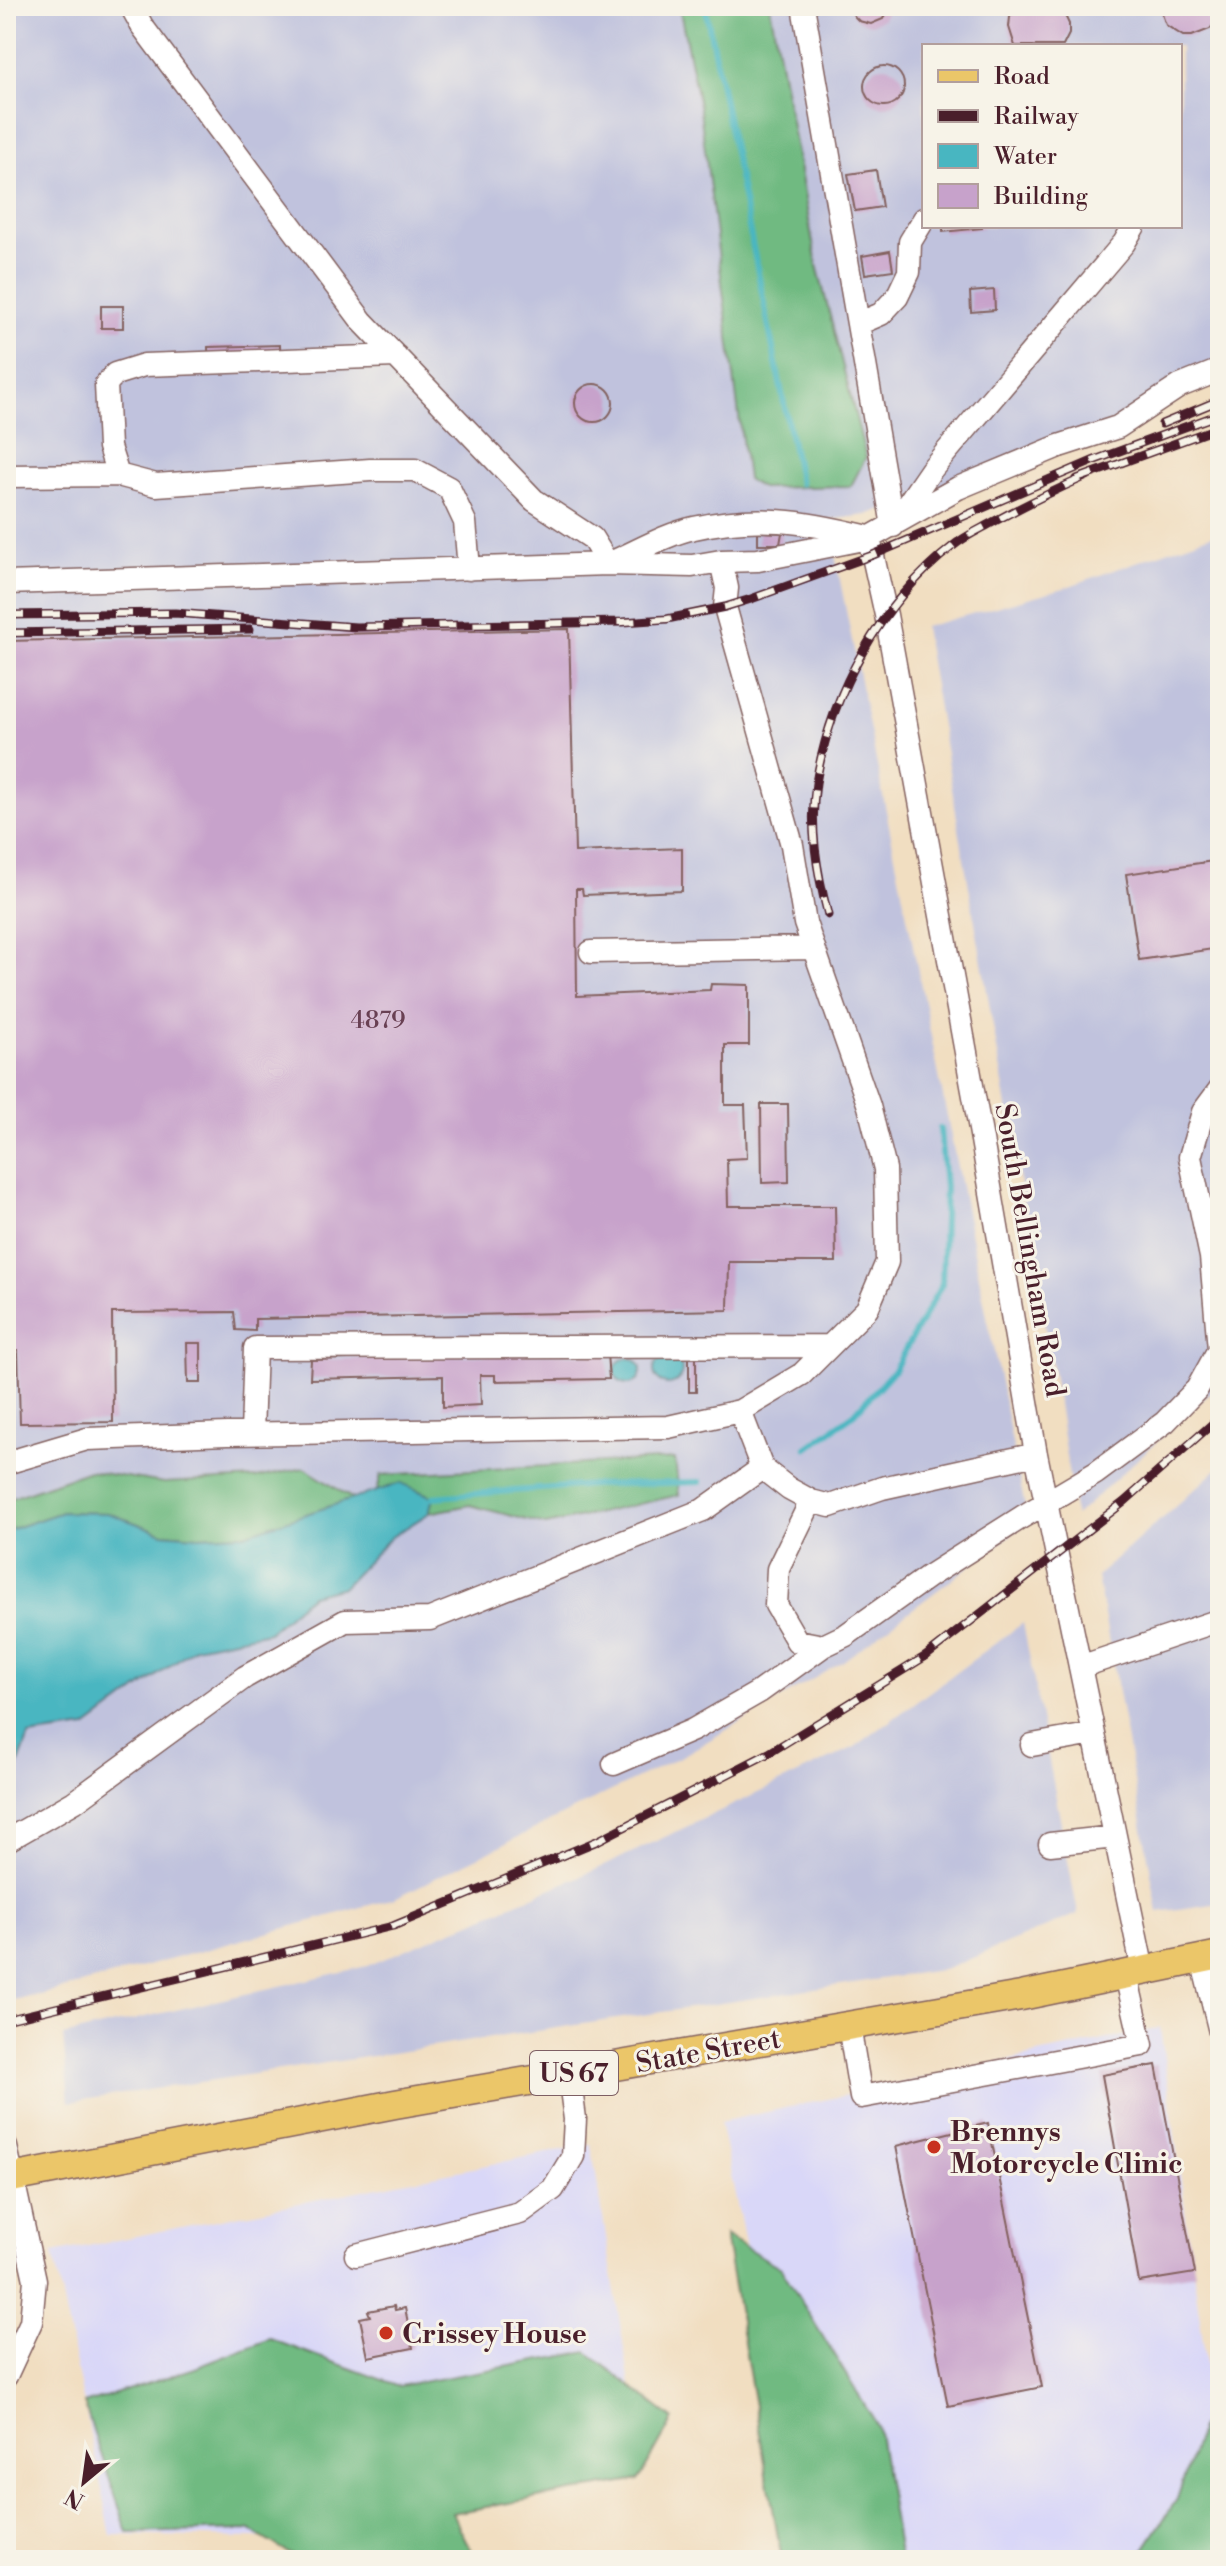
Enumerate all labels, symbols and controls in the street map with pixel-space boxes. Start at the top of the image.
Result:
legend [922,44,1182,228]
text: Road [994,62,1050,92]
text: Railway [994,102,1079,132]
text: Water [993,142,1057,172]
text: Building [993,182,1088,212]
house number: 4879 [351,1006,405,1036]
street label: South Bellingham Road [986,1101,1073,1400]
street label: State Street [633,2022,783,2081]
road number: US 67 [530,2051,618,2095]
place label: Brennys Motorcycle Clinic [950,2115,1183,2182]
marker: Brennys Motorcycle Clinic [925,2138,943,2156]
place label: Crissey House [402,2317,587,2352]
marker: Crissey House [377,2324,395,2342]
north arrow [44,2442,124,2522]
text: N [60,2482,89,2514]

